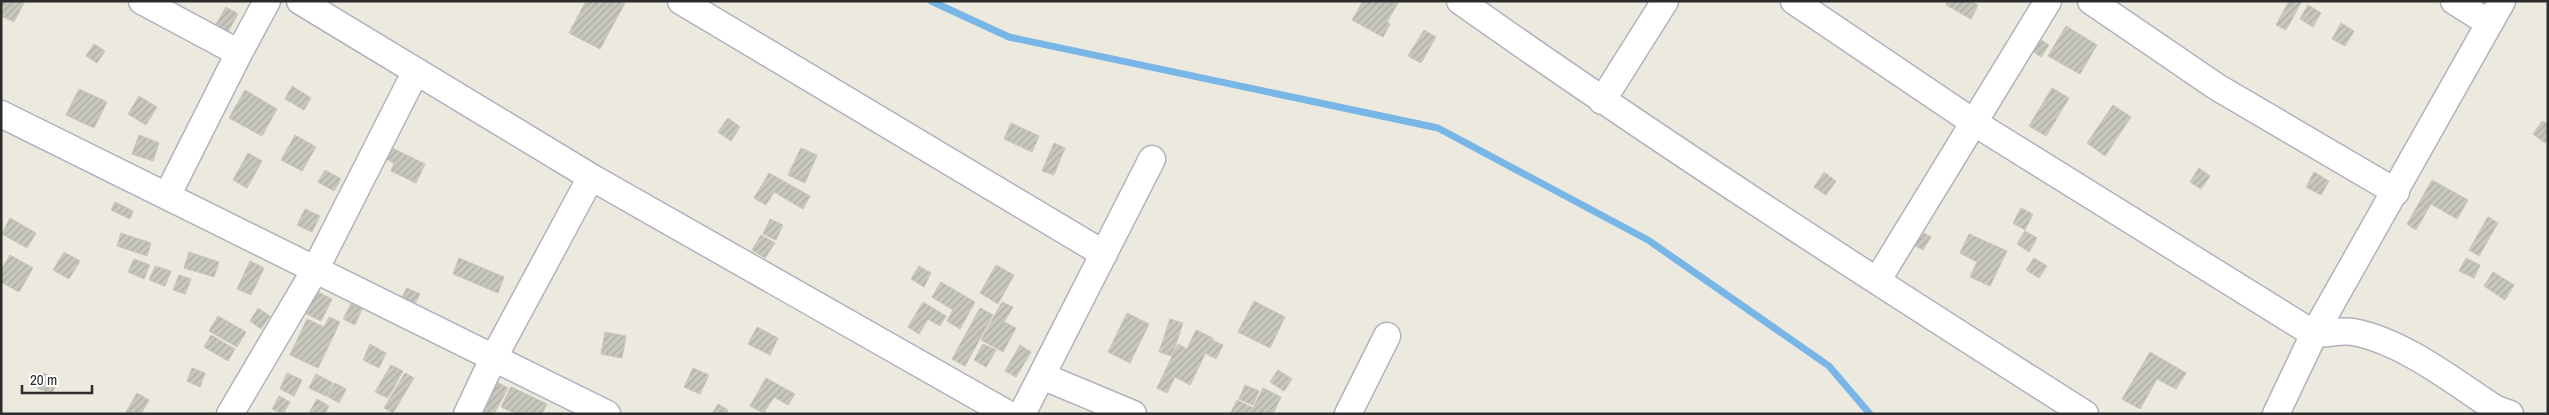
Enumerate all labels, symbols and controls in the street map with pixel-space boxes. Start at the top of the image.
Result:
scale bar [22,362,92,394]
text: 20 m [30,369,57,390]

